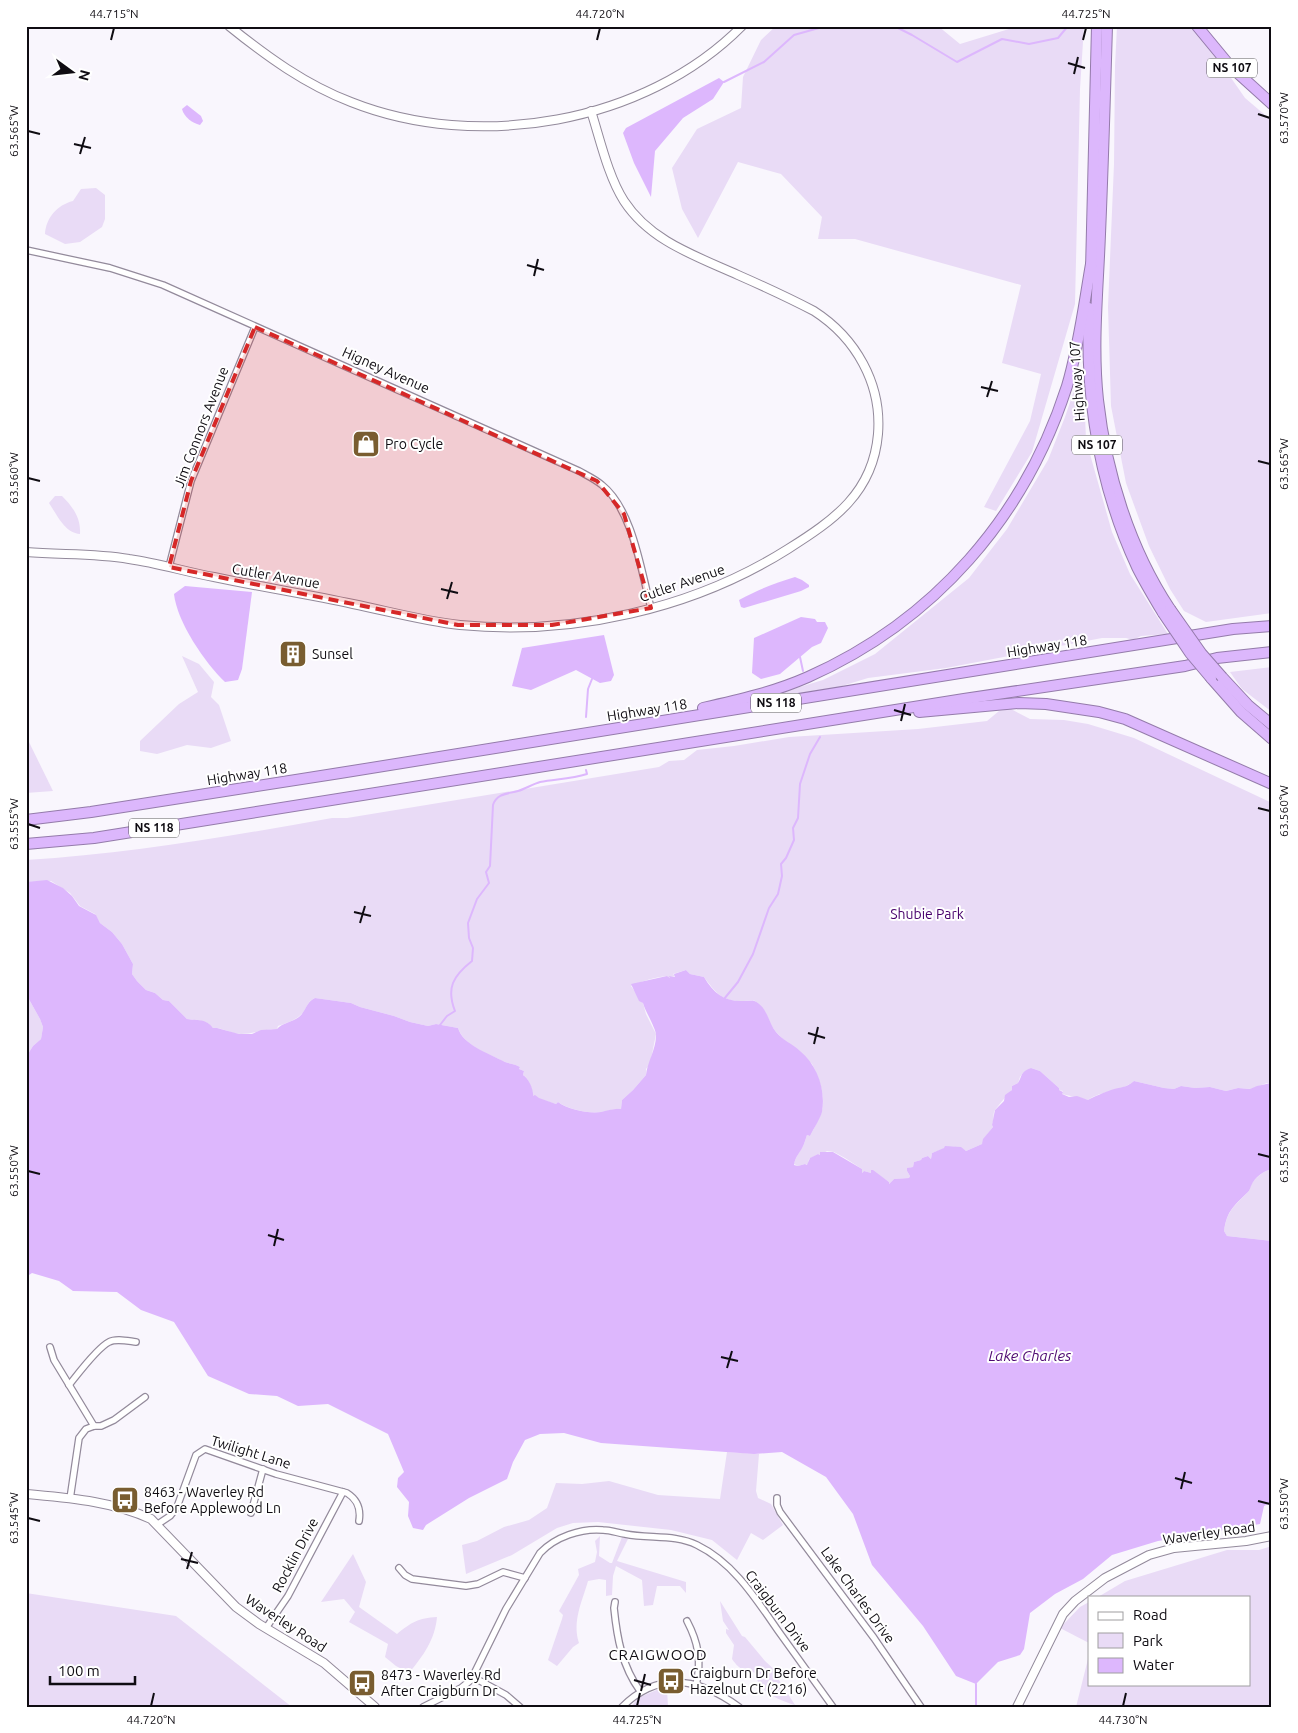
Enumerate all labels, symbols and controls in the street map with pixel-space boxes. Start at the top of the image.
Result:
text: 44.715°N [89,7,139,20]
text: 44.720°N [575,7,625,20]
text: 44.725°N [1061,7,1111,20]
north arrow [48,48,98,98]
road number: NS 107 [1207,58,1257,78]
text: N [75,68,94,82]
text: 63.570°W [1277,92,1290,144]
text: 63.565°W [7,105,20,157]
street label: Highway 107 [1066,340,1088,422]
street label: Higney Avenue [340,344,432,396]
street label: Jim Connors Avenue [171,364,231,490]
shop icon: Pro Cycle [351,429,381,459]
place label: Pro Cycle [385,436,443,452]
road number: NS 107 [1072,436,1122,454]
text: 63.565°W [1277,438,1290,490]
text: 63.560°W [7,452,20,504]
street label: Cutler Avenue [231,560,321,592]
street label: Cutler Avenue [637,561,727,605]
street label: Highway 118 [1006,632,1088,660]
building icon: Sunsel [278,639,308,669]
place label: Sunsel [312,646,353,662]
road number: NS 118 [751,694,801,712]
street label: Highway 118 [606,696,688,724]
street label: Highway 118 [206,760,288,788]
text: 63.560°W [1277,785,1290,837]
text: 63.555°W [7,798,20,850]
road number: NS 118 [129,818,179,838]
park label: Shubie Park [890,906,964,922]
text: 63.555°W [1277,1131,1290,1183]
text: 63.550°W [7,1145,20,1197]
water label: Lake Charles [989,1347,1072,1364]
street label: Twilight Lane [209,1432,293,1472]
text: 63.550°W [1277,1478,1290,1530]
place label: 8463 - Waverley Rd Before Applewood Ln [144,1484,281,1516]
bus stop icon: 8463 - Waverley Rd Before Applewood Ln [110,1485,140,1515]
text: 63.545°W [7,1492,20,1544]
street label: Rocklin Drive [269,1515,321,1595]
street label: Waverley Road [1162,1519,1256,1547]
street label: Lake Charles Drive [818,1544,898,1646]
street label: Craigburn Drive [742,1567,814,1655]
street label: Waverley Road [243,1591,329,1655]
legend [1088,1596,1250,1686]
text: Road [1133,1606,1168,1623]
text: Park [1133,1632,1163,1649]
district label: CRAIGWOOD [608,1646,708,1663]
scale bar [50,1653,135,1685]
text: Water [1133,1656,1174,1673]
text: 100 m [58,1662,100,1679]
place label: Craigburn Dr Before Hazelnut Ct (2216) [690,1665,817,1697]
bus stop icon: Craigburn Dr Before Hazelnut Ct (2216) [656,1666,686,1696]
place label: 8473 - Waverley Rd After Craigburn Dr [381,1667,501,1699]
bus stop icon: 8473 - Waverley Rd After Craigburn Dr [347,1668,377,1698]
text: 44.720°N [126,1713,176,1726]
text: 44.725°N [612,1713,662,1726]
text: 44.730°N [1098,1713,1148,1726]

